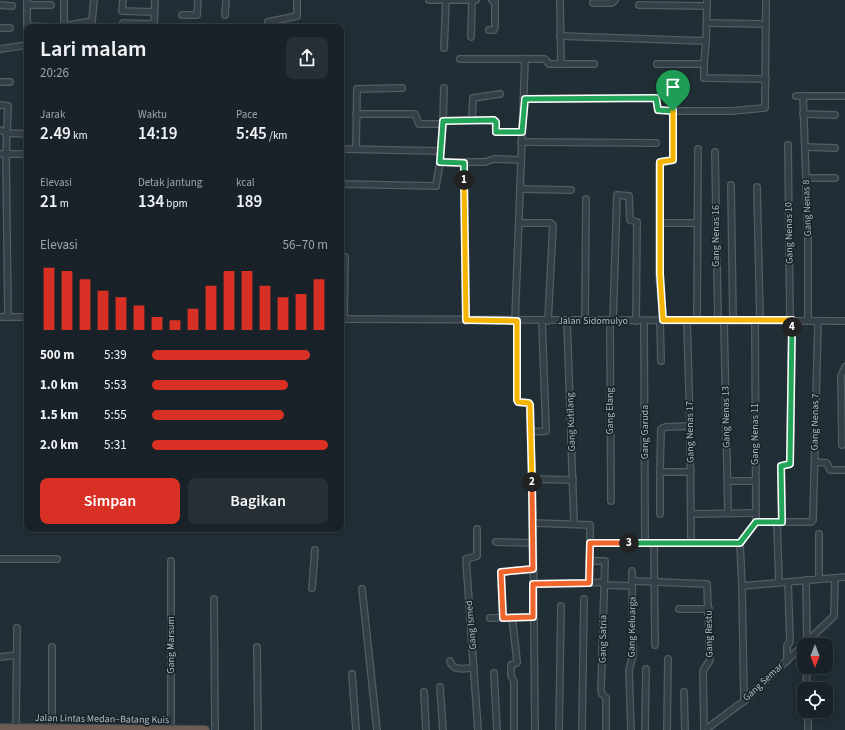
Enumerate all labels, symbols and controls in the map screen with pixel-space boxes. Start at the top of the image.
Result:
text: Lari malam [40,33,147,65]
button: share [286,37,328,79]
text: 20:26 [40,64,69,82]
pin [656,70,690,111]
icon: arrive [662,76,684,98]
text: Jarak [40,107,65,122]
text: Waktu [138,107,167,122]
text: Pace [236,107,258,122]
text: 2.49 [40,122,71,146]
text: 14:19 [138,122,178,146]
text: 5:45 [236,122,267,146]
text: km [71,128,88,143]
text: /km [267,128,287,143]
pin: 1 [454,170,474,190]
text: 1 [461,172,467,187]
text: Elevasi [40,175,72,190]
text: Detak jantung [138,175,202,190]
text: kcal [236,175,255,190]
street label: Gang Nenas 8 [799,179,815,237]
text: 21 [40,190,57,214]
text: 134 [138,190,164,214]
text: 189 [236,190,262,214]
text: m [57,196,69,211]
text: bpm [164,196,188,211]
street label: Gang Nenas 10 [781,202,797,264]
street label: Gang Nenas 16 [709,205,723,267]
text: Elevasi [40,236,78,254]
text: 56–70 m [283,236,328,254]
street label: Jalan Sidomulyo [558,314,628,328]
pin: 4 [782,317,802,337]
text: 4 [789,319,795,334]
text: 500 m [40,346,74,364]
text: 5:39 [104,346,127,364]
text: 1.0 km [40,376,79,394]
text: 5:53 [104,376,127,394]
street label: Gang Nenas 13 [718,386,734,448]
street label: Gang Elang [603,387,617,435]
street label: Gang Kutilang [563,392,579,452]
street label: Gang Nenas 7 [808,393,822,451]
street label: Gang Nenas 17 [682,401,698,463]
street label: Gang Nenas 11 [748,403,762,465]
street label: Gang Garuda [638,405,652,459]
text: 1.5 km [40,406,79,424]
text: 5:55 [104,406,127,424]
text: 2.0 km [40,436,79,454]
text: 5:31 [104,436,127,454]
pin: 2 [522,472,542,492]
text: 2 [529,474,535,489]
button: Simpan [40,478,180,524]
button: Bagikan [188,478,328,524]
pin: 3 [619,533,639,553]
text: 3 [626,535,632,550]
street label: Gang Keluarga [624,597,640,657]
street label: Gang Ismed [462,600,480,650]
street label: Gang Restu [702,610,716,658]
street label: Gang Satria [596,615,610,663]
street label: Gang Marsum [164,616,178,674]
north arrow [797,638,833,674]
map controls [797,638,833,718]
street label: Gang Semar [740,659,787,704]
button: locate [797,682,833,718]
street label: Jalan Lintas Medan–Batang Kuis [35,711,169,727]

